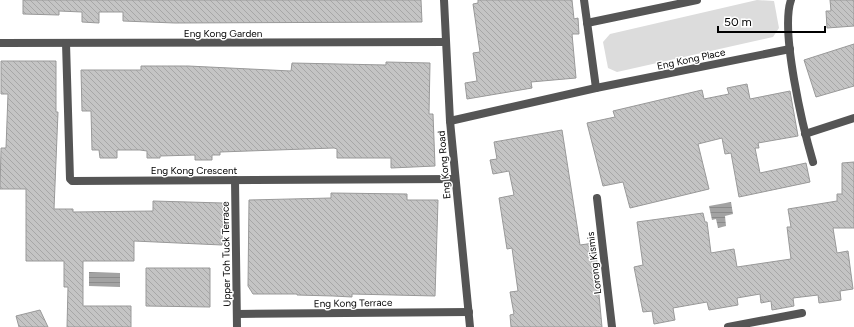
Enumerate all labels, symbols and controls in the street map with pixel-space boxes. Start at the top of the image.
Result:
scale bar [718,8,825,34]
text: 50 m [724,15,752,29]
street label: Eng Kong Garden [184,27,263,40]
street label: Eng Kong Place [656,45,727,73]
street label: Eng Kong Road [435,130,453,200]
street label: Eng Kong Crescent [151,164,237,177]
street label: Upper Toh Tuck Terrace [219,201,233,307]
street label: Lorong Kismis [584,231,604,295]
street label: Eng Kong Terrace [314,296,393,310]

